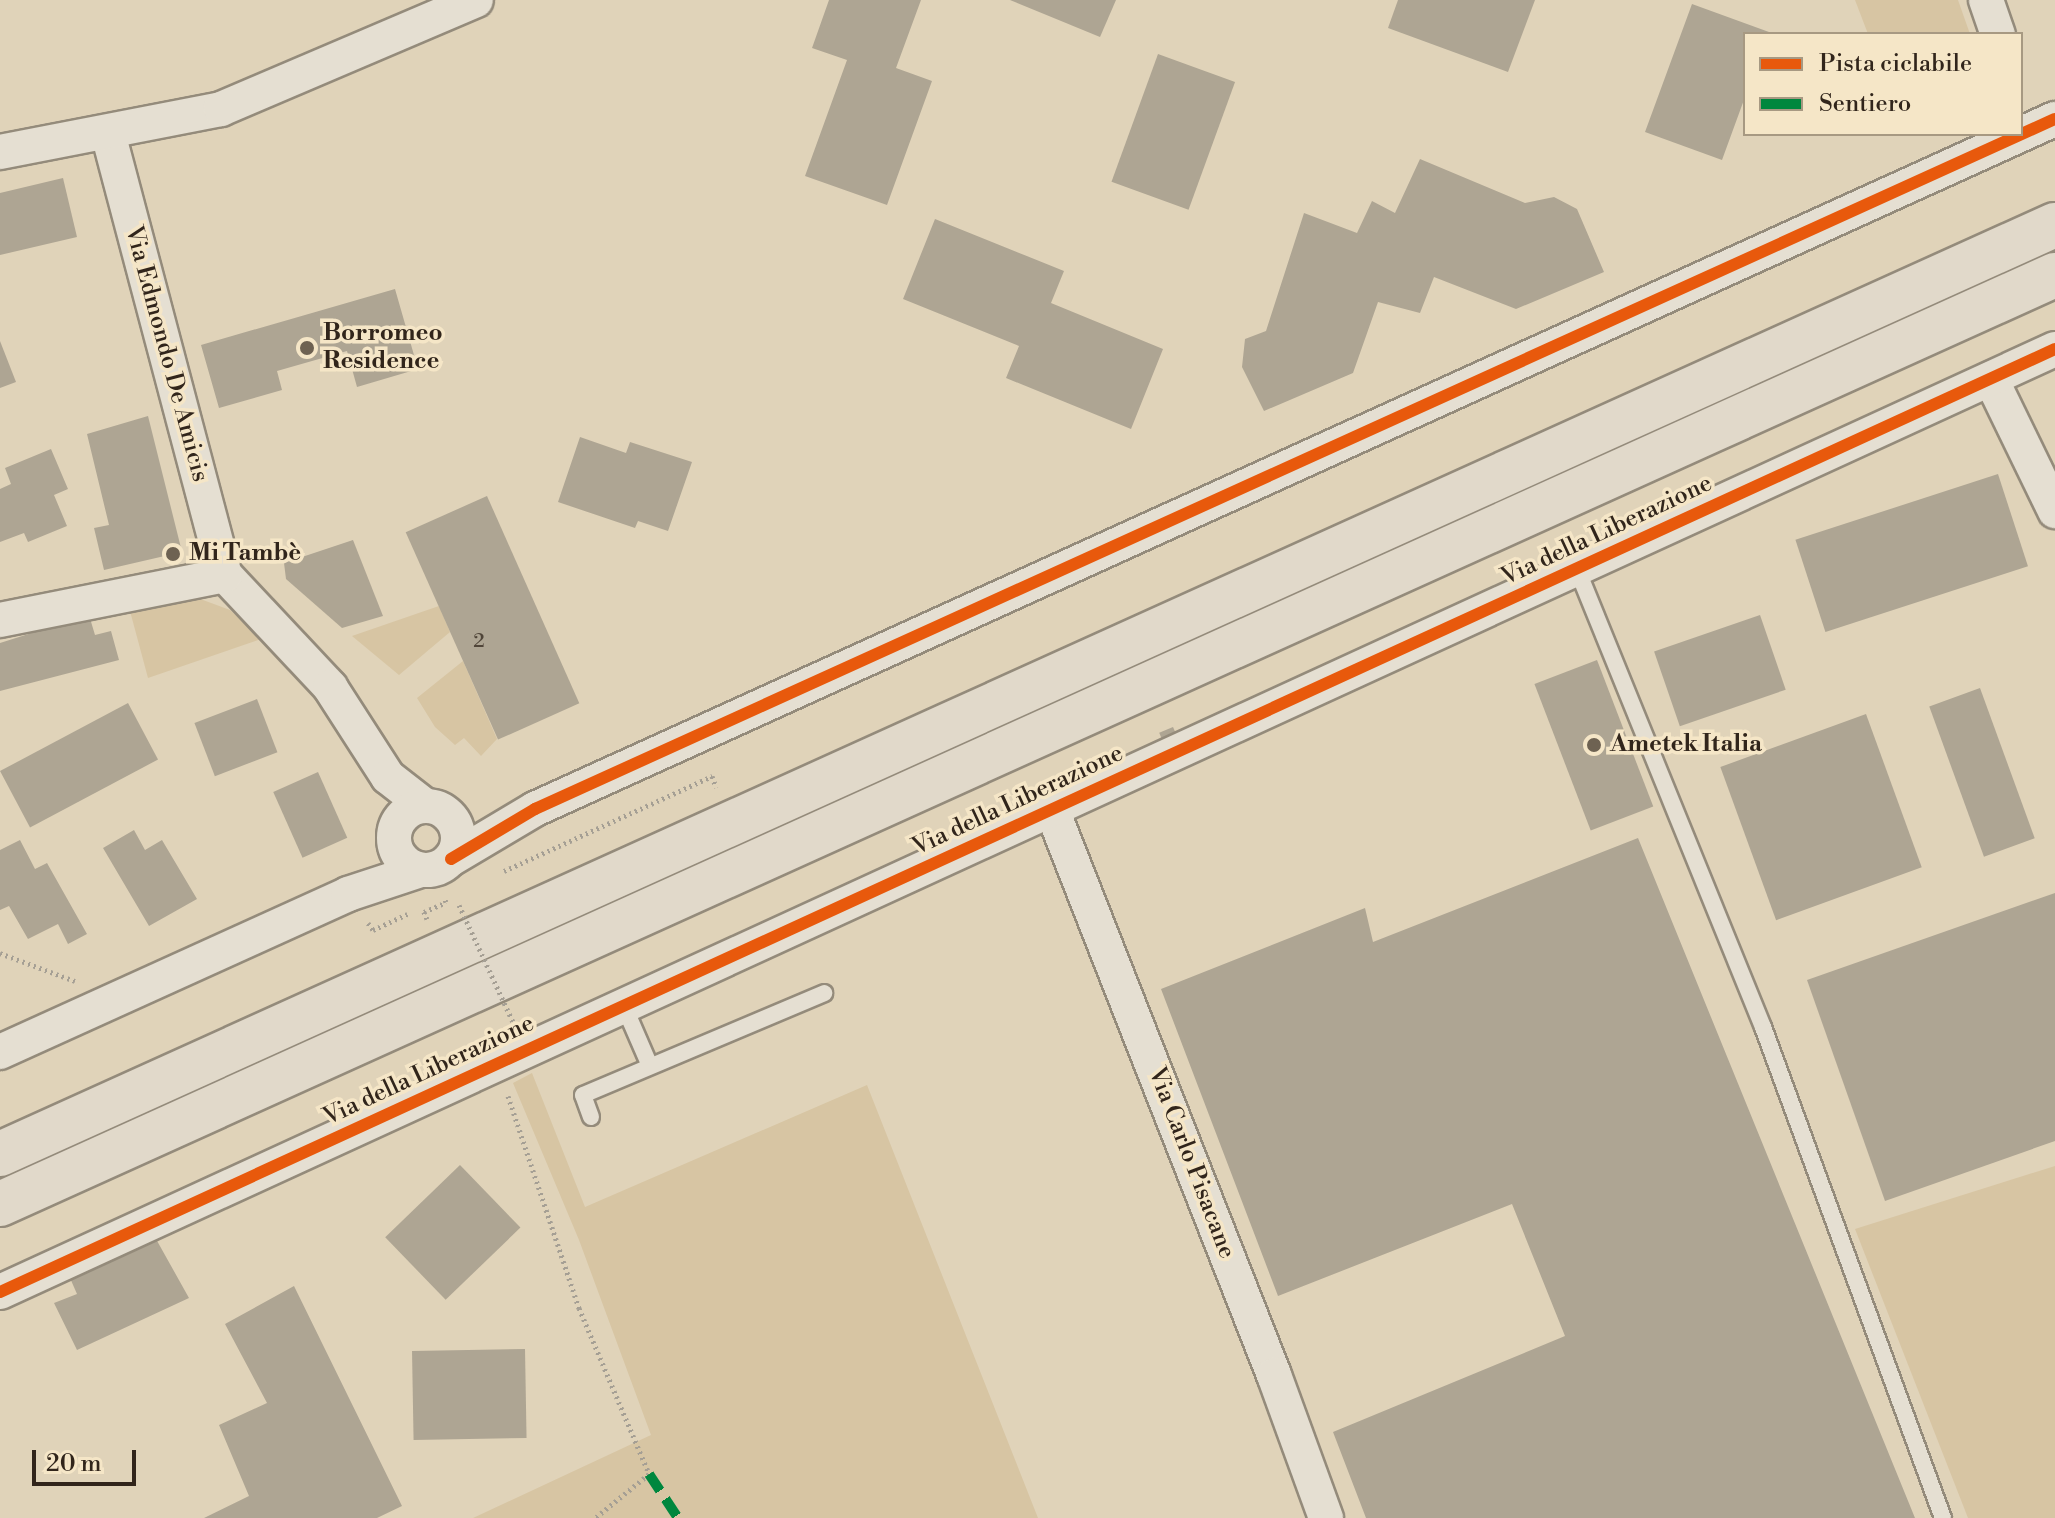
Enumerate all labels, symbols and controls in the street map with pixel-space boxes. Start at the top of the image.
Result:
legend [1743,32,2023,136]
text: Pista ciclabile [1819,49,1972,79]
text: Sentiero [1819,89,1911,119]
street label: Via Edmondo De Amicis [118,223,214,485]
place label: Borromeo Residence [323,320,443,376]
marker: Borromeo Residence [298,339,316,357]
street label: Via della Liberazione [1497,470,1717,592]
place label: Mi Tambè [189,540,301,568]
marker: Mi Tambè [164,545,182,563]
house number: 2 [473,629,485,653]
place label: Ametek Italia [1610,731,1762,759]
marker: Ametek Italia [1585,736,1603,754]
street label: Via della Liberazione [908,740,1128,862]
street label: Via della Liberazione [319,1010,539,1132]
street label: Via Carlo Pisacane [1141,1063,1241,1263]
scale bar [36,1434,140,1484]
text: 20 m [46,1449,102,1479]

